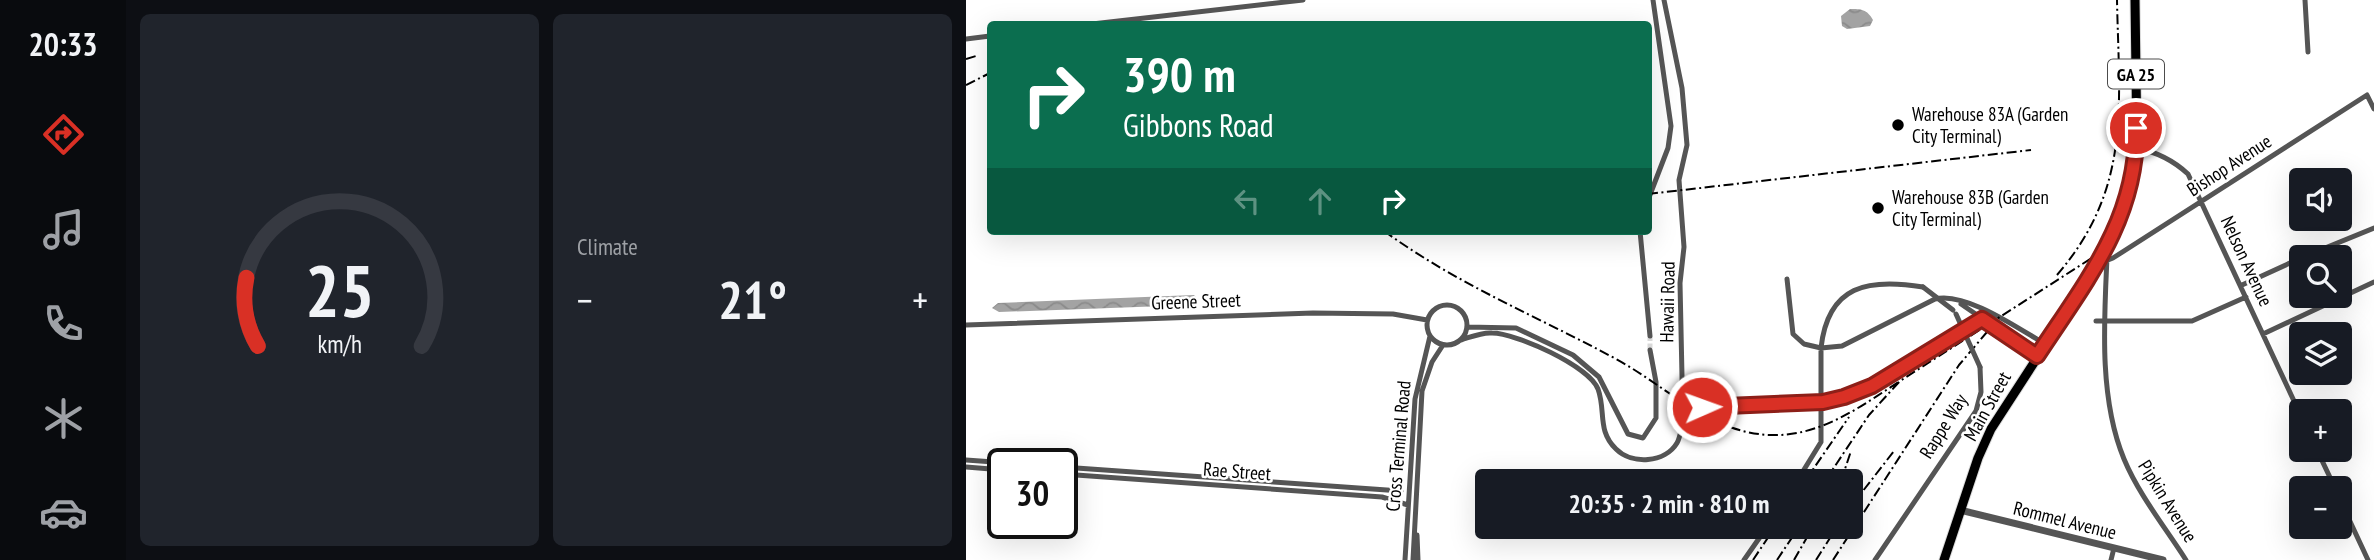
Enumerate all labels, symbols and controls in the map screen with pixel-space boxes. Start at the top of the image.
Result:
text: 20:33 [28,23,98,65]
text: 390 m [1123,42,1236,106]
icon: right [1008,49,1099,140]
road number: GA 25 [2108,60,2164,88]
pin [2106,98,2166,158]
place label: Warehouse 83A (Garden City Terminal) [1912,102,2068,148]
text: Gibbons Road [1123,104,1274,146]
icon: arrive [2117,109,2155,147]
icon: directions [39,110,88,159]
marker: Warehouse 83A (Garden City Terminal) [1890,117,1906,133]
street label: Bishop Avenue [2182,129,2276,201]
map controls [2289,168,2352,539]
button: sound [2289,168,2352,231]
icon: left [1228,182,1266,220]
icon: ahead [1301,182,1339,220]
icon: right [1374,182,1412,220]
place label: Warehouse 83B (Garden City Terminal) [1892,185,2049,231]
marker: Warehouse 83B (Garden City Terminal) [1870,200,1886,216]
icon: music [39,205,88,254]
street label: Nelson Avenue [2216,212,2278,310]
text: Climate [577,232,638,261]
text: 25 [305,242,374,336]
button: search [2289,245,2352,308]
street label: Hawaii Road [1654,261,1680,343]
text: 21° [718,266,787,333]
text: − [577,275,593,324]
text: + [912,275,928,324]
street label: Greene Street [1151,287,1242,315]
icon: phone [39,299,88,348]
button: layers [2289,322,2352,385]
text: km/h [317,328,362,360]
street label: Main Street [1958,366,2016,445]
position arrow [1665,370,1739,444]
street label: Cross Terminal Road [1380,380,1416,512]
street label: Rappe Way [1914,389,1973,463]
icon: climate [39,394,88,443]
button: + [2289,399,2352,462]
speed limit sign: 30 [987,448,1078,539]
street label: Pipkin Avenue [2133,455,2203,547]
street label: Rae Street [1202,457,1272,485]
button: − [2289,476,2352,539]
text: 20:35 · 2 min · 810 m [1569,487,1769,520]
icon: car [39,488,88,537]
street label: Rommel Avenue [2011,496,2119,544]

